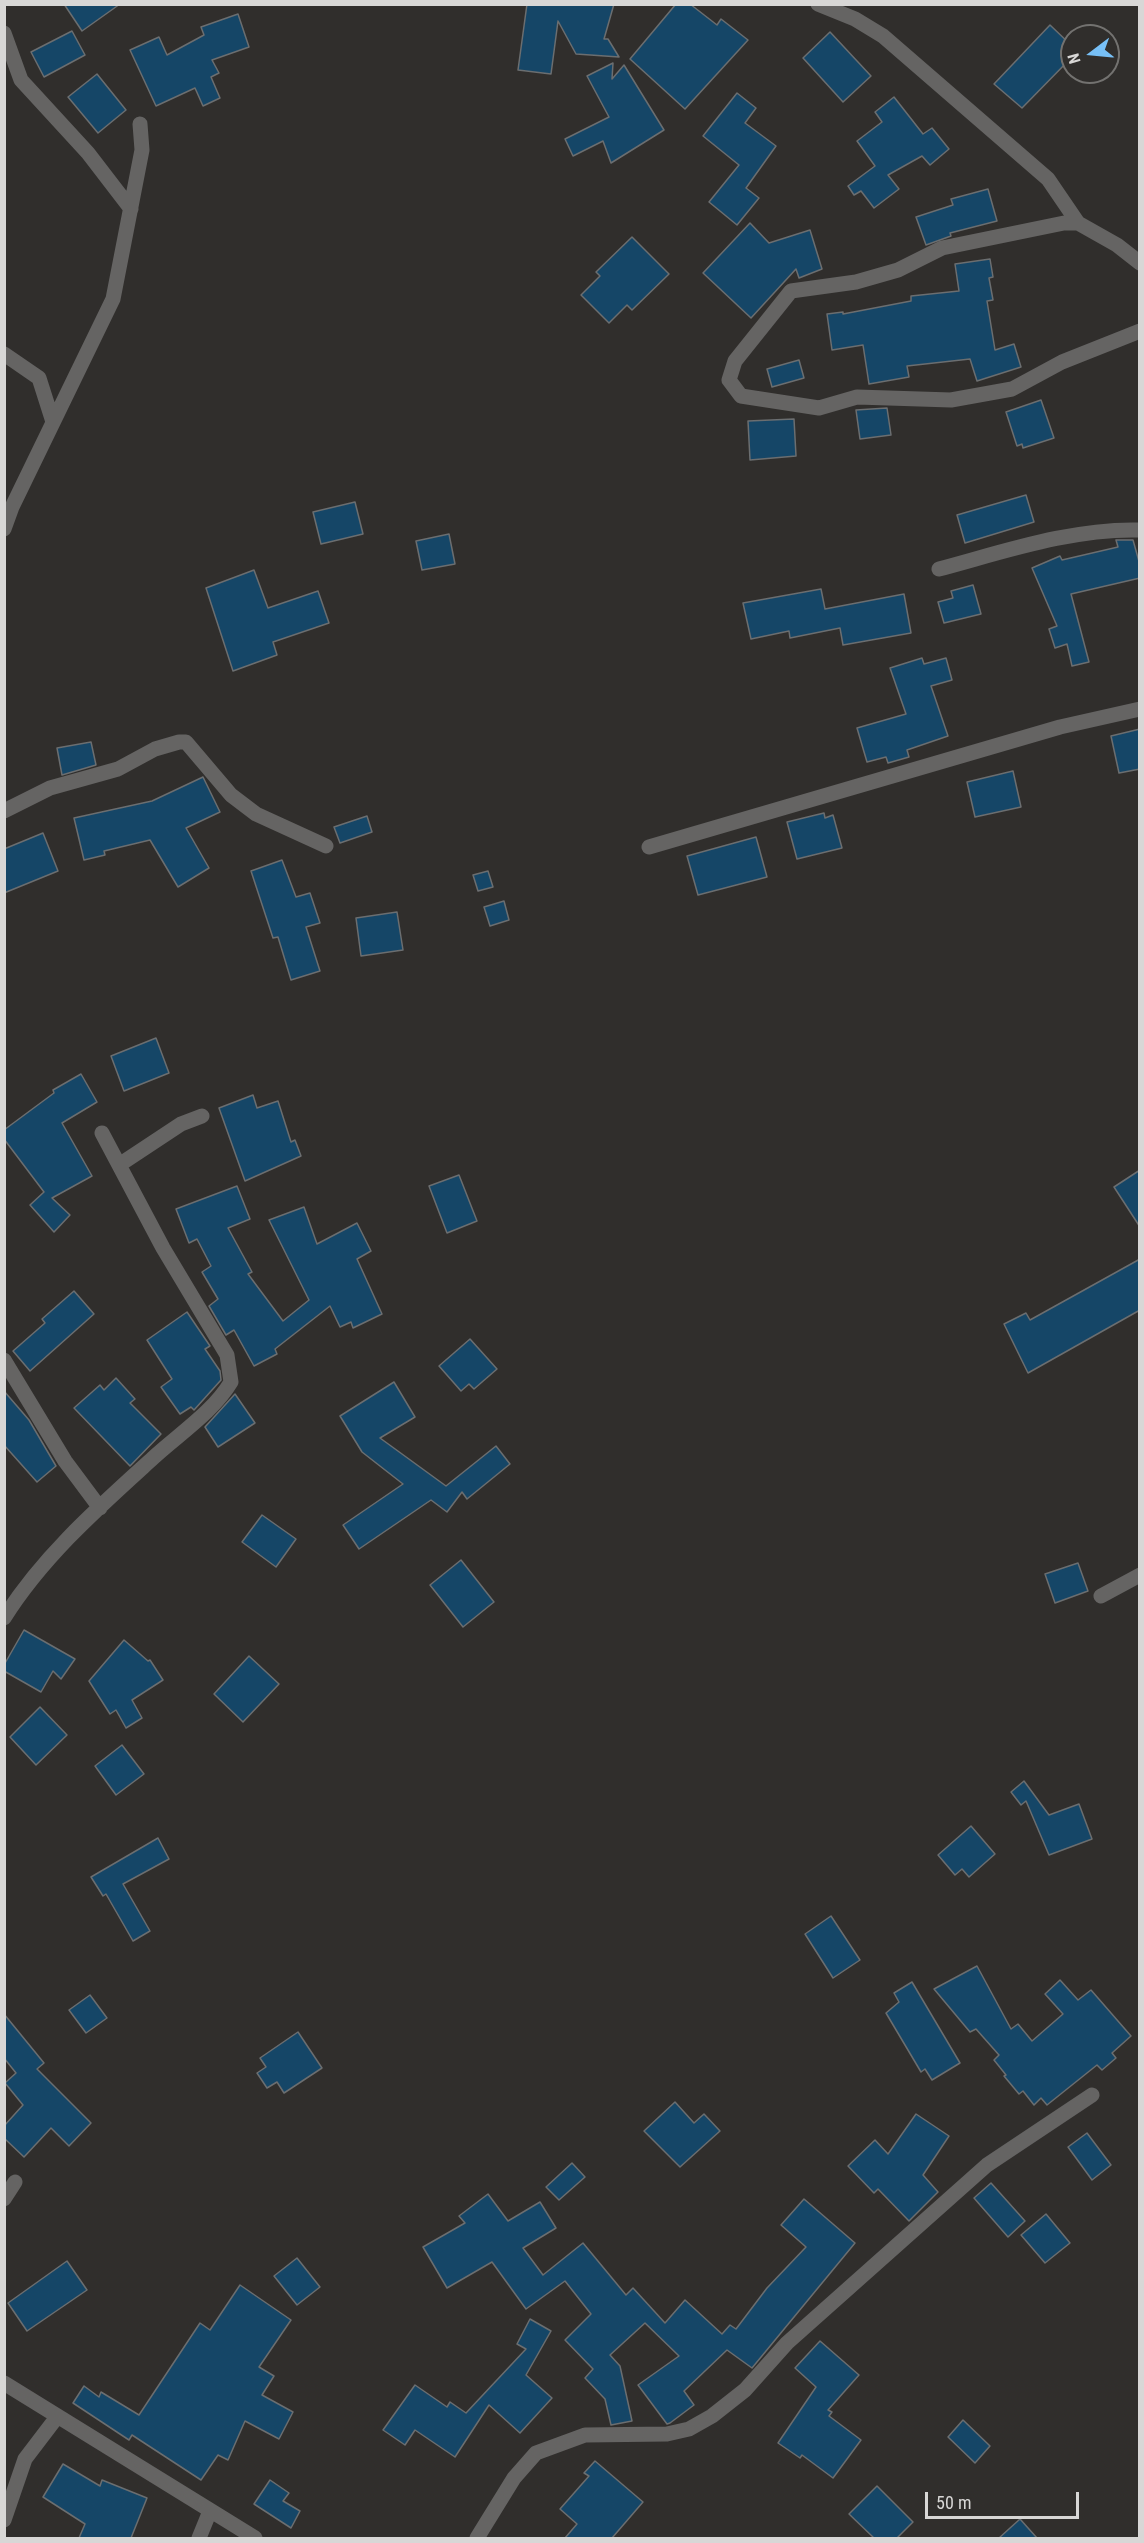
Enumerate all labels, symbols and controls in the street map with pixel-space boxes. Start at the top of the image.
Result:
north arrow [1060,24,1120,84]
text: N [1064,51,1085,66]
scale bar [928,2480,1082,2518]
text: 50 m [936,2492,971,2513]

